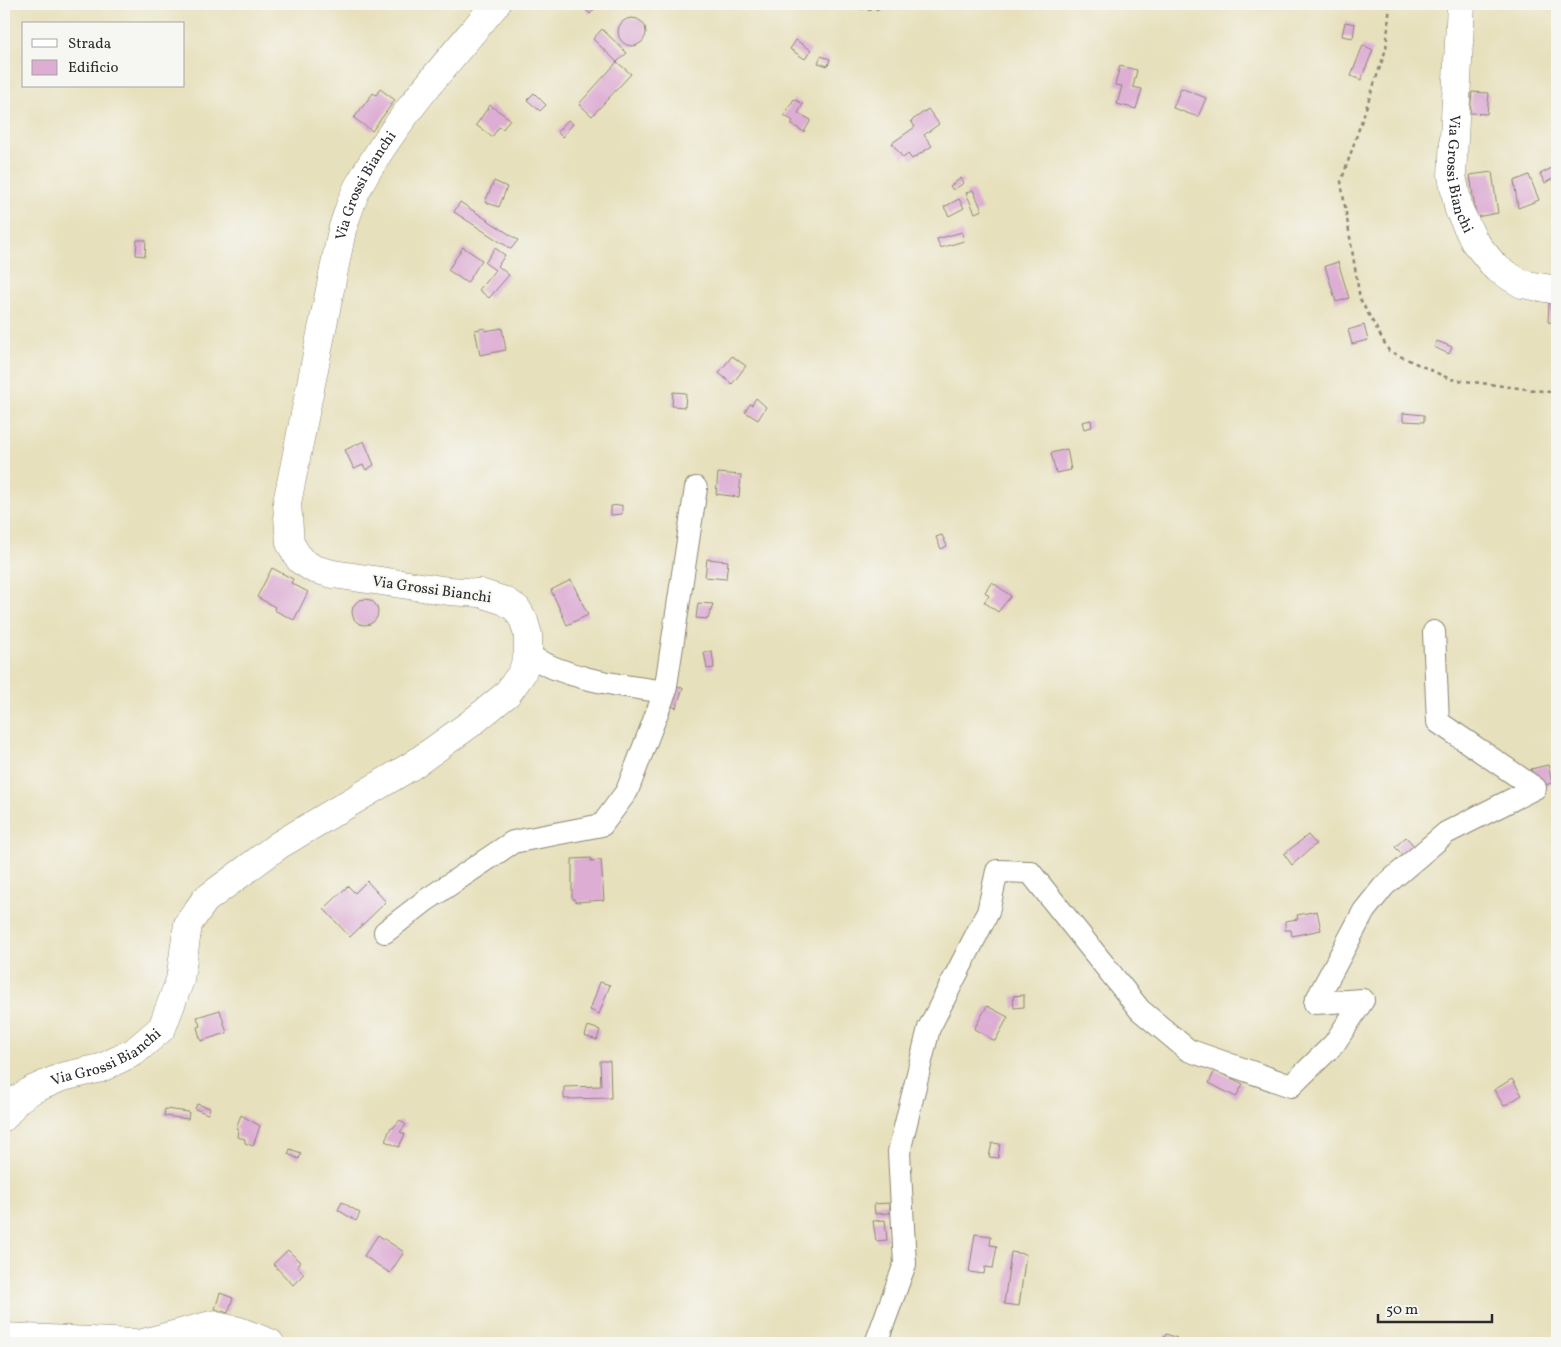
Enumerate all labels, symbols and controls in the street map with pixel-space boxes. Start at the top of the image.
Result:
legend [22,22,185,88]
text: Strada [68,34,111,55]
text: Edificio [68,58,119,79]
street label: Via Grossi Bianchi [1440,114,1478,237]
street label: Via Grossi Bianchi [331,127,402,242]
street label: Via Grossi Bianchi [371,572,493,609]
street label: Via Grossi Bianchi [48,1024,166,1092]
scale bar [1378,1292,1492,1324]
text: 50 m [1386,1300,1418,1321]

